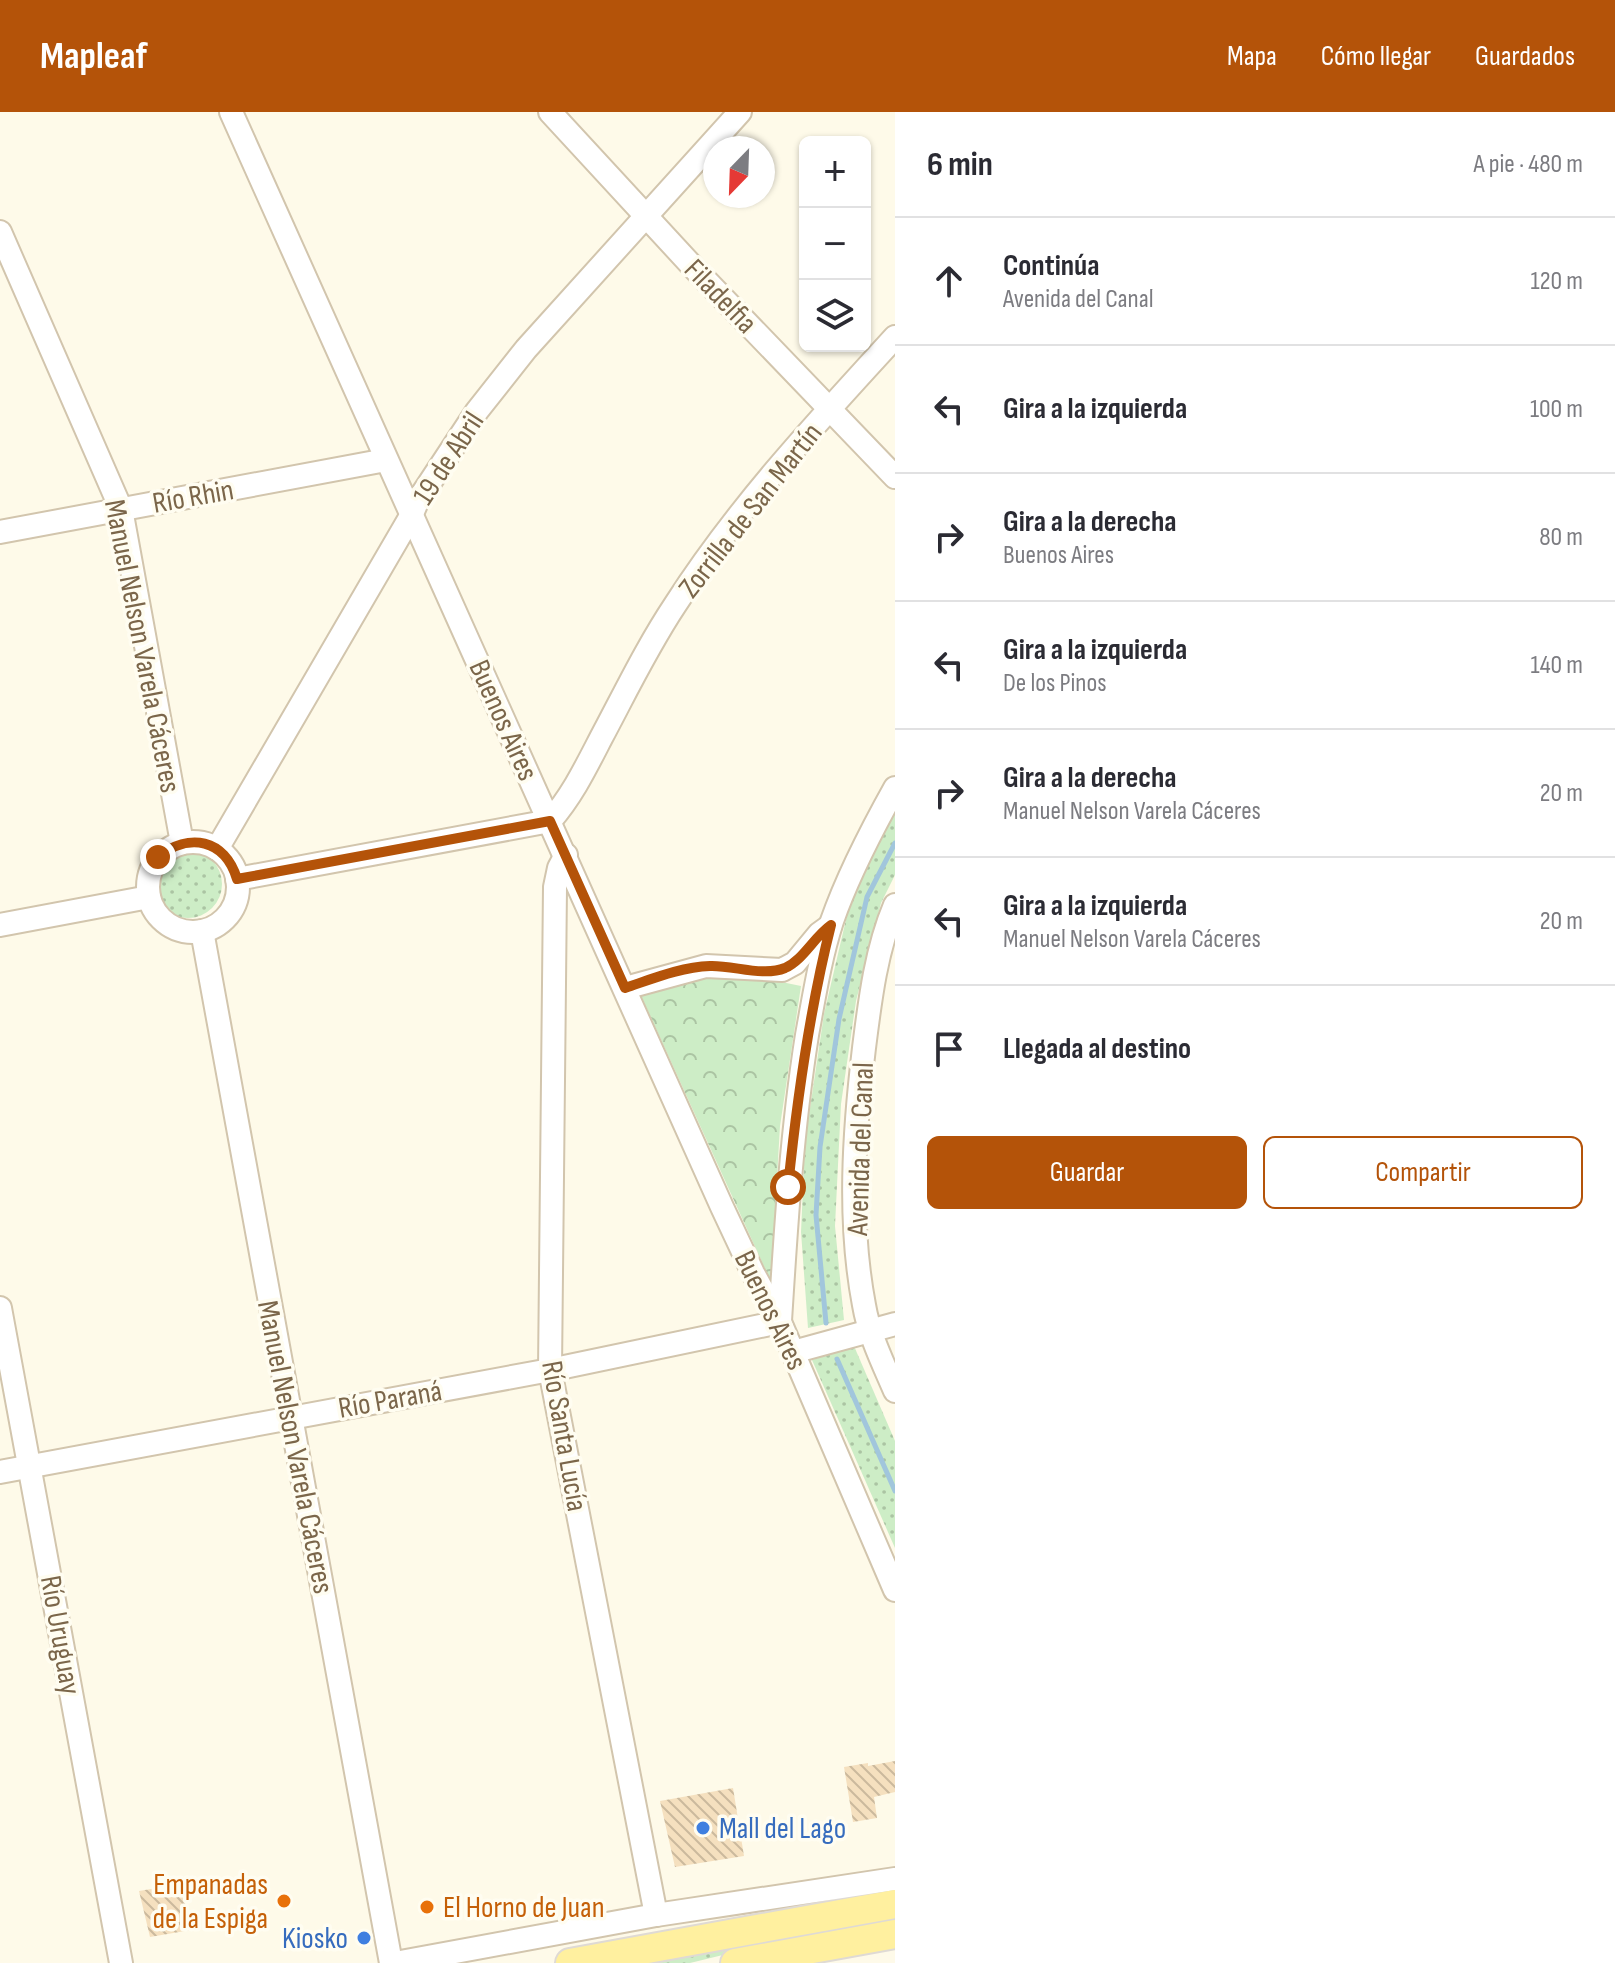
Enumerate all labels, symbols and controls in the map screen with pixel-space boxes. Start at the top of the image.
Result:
text: Mapleaf [40,34,147,79]
text: Mapa [1227,40,1277,73]
text: Cómo llegar [1321,40,1431,73]
text: Guardados [1475,40,1575,73]
north arrow [703,136,775,208]
map controls [799,136,871,352]
button: + [799,136,871,208]
text: 6 min [927,144,993,185]
text: A pie · 480 m [1473,149,1583,180]
button: − [799,208,871,280]
text: Continúa [1003,248,1099,284]
street label: Filadelfia [676,252,764,341]
icon: ahead [927,259,971,303]
text: 120 m [1530,266,1583,297]
button: layers [799,280,871,352]
text: Avenida del Canal [1003,284,1154,315]
icon: left [927,387,971,431]
text: Gira a la izquierda [1003,391,1187,427]
text: 100 m [1530,394,1583,425]
street label: 19 de Abril [406,405,492,512]
street label: Zorrilla de San Martín [671,416,830,605]
street label: Río Rhin [150,472,237,522]
street label: Manuel Nelson Varela Cáceres [96,497,188,796]
text: Gira a la derecha [1003,504,1177,540]
icon: right [927,515,971,559]
text: 80 m [1539,522,1583,553]
text: Buenos Aires [1003,540,1114,571]
text: Gira a la izquierda [1003,632,1187,668]
icon: left [927,643,971,687]
text: 140 m [1531,650,1583,681]
street label: Buenos Aires [461,655,546,786]
text: De los Pinos [1003,668,1107,699]
text: Gira a la derecha [1003,760,1177,796]
icon: right [927,771,971,815]
text: 20 m [1540,778,1583,809]
text: Manuel Nelson Varela Cáceres [1003,796,1261,827]
route end [140,839,176,875]
text: Gira a la izquierda [1003,888,1187,924]
icon: left [927,899,971,943]
text: 20 m [1540,906,1583,937]
text: Manuel Nelson Varela Cáceres [1003,924,1261,955]
icon: arrive [927,1027,971,1071]
text: Llegada al destino [1003,1031,1191,1067]
street label: Avenida del Canal [840,1062,882,1237]
button: Guardar [927,1136,1247,1209]
button: Compartir [1263,1136,1583,1209]
route start [770,1169,806,1205]
street label: Buenos Aires [726,1245,814,1376]
street label: Manuel Nelson Varela Cáceres [249,1298,341,1597]
street label: Río Santa Lucía [533,1358,595,1514]
street label: Río Paraná [336,1373,445,1427]
street label: Río Uruguay [32,1573,88,1698]
place label: Mall del Lago [719,1811,846,1847]
marker: Mall del Lago [694,1819,712,1837]
place label: Empanadas de la Espiga [153,1867,268,1937]
place label: El Horno de Juan [443,1890,605,1926]
marker: Empanadas de la Espiga [275,1892,293,1910]
marker: El Horno de Juan [418,1898,436,1916]
place label: Kiosko [282,1921,348,1957]
marker: Kiosko [355,1929,373,1947]

